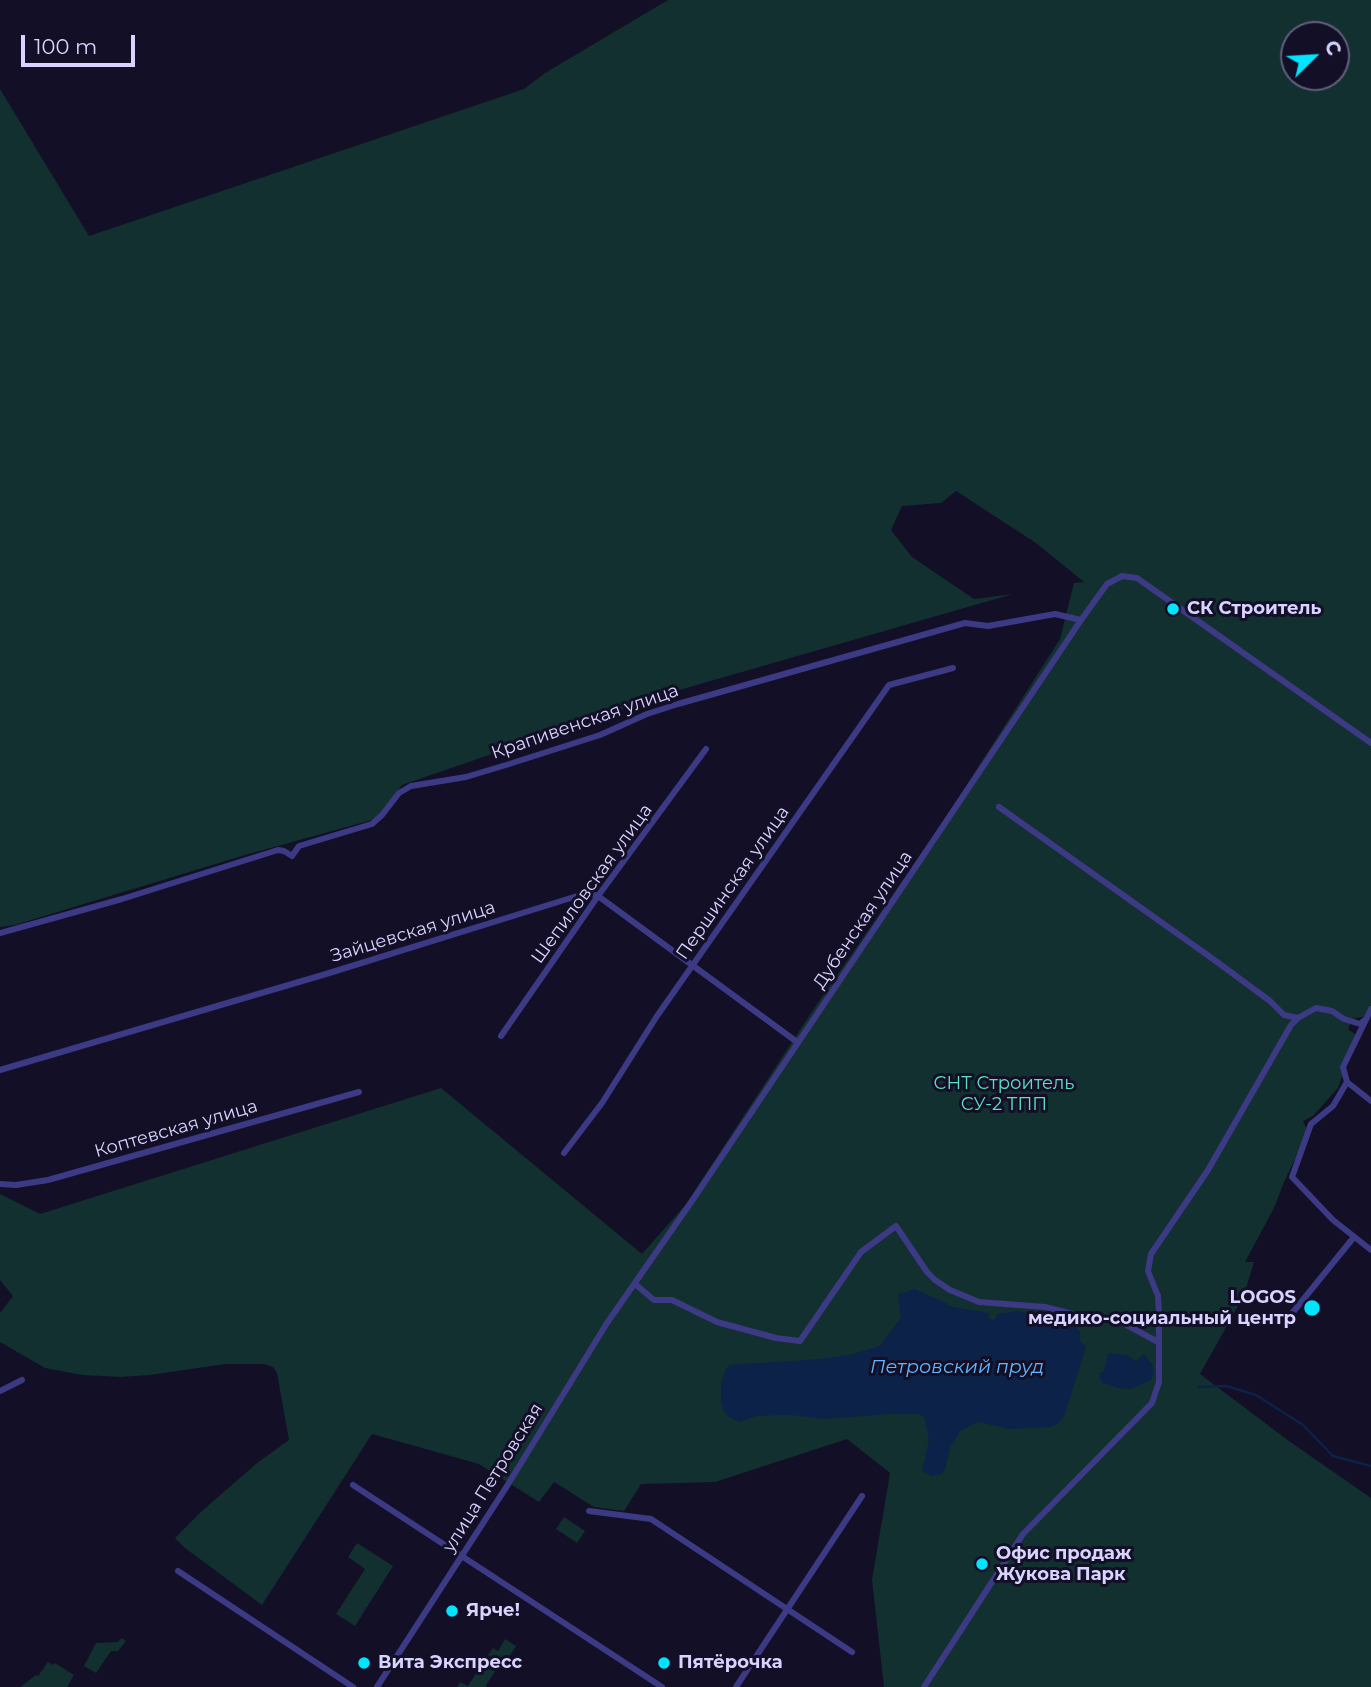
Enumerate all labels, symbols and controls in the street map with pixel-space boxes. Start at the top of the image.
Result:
scale bar [24,21,138,65]
north arrow [1280,21,1350,91]
text: 100 m [34,34,97,59]
text: С [1319,37,1346,59]
place label: СК Строитель [1187,598,1321,620]
marker: СК Строитель [1165,601,1181,617]
street label: Крапивенская улица [488,680,682,764]
street label: Шепиловская улица [527,800,657,968]
street label: Першинская улица [672,802,794,964]
street label: Дубенская улица [809,847,917,993]
street label: Зайцевская улица [328,897,498,967]
park label: СНТ Строитель СУ-2 ТПП [934,1073,1074,1116]
street label: Коптевская улица [92,1095,260,1163]
place label: LOGOS медико-социальный центр [1028,1287,1296,1330]
marker: LOGOS медико-социальный центр [1302,1298,1322,1318]
water label: Петровский пруд [870,1356,1044,1378]
street label: улица Петровская [438,1400,548,1556]
place label: Офис продаж Жукова Парк [996,1543,1131,1586]
marker: Офис продаж Жукова Парк [974,1556,990,1572]
place label: Ярче! [466,1600,520,1622]
marker: Ярче! [444,1603,460,1619]
place label: Вита Экспресс [378,1652,522,1674]
place label: Пятёрочка [678,1652,783,1674]
marker: Вита Экспресс [356,1655,372,1671]
marker: Пятёрочка [656,1655,672,1671]

